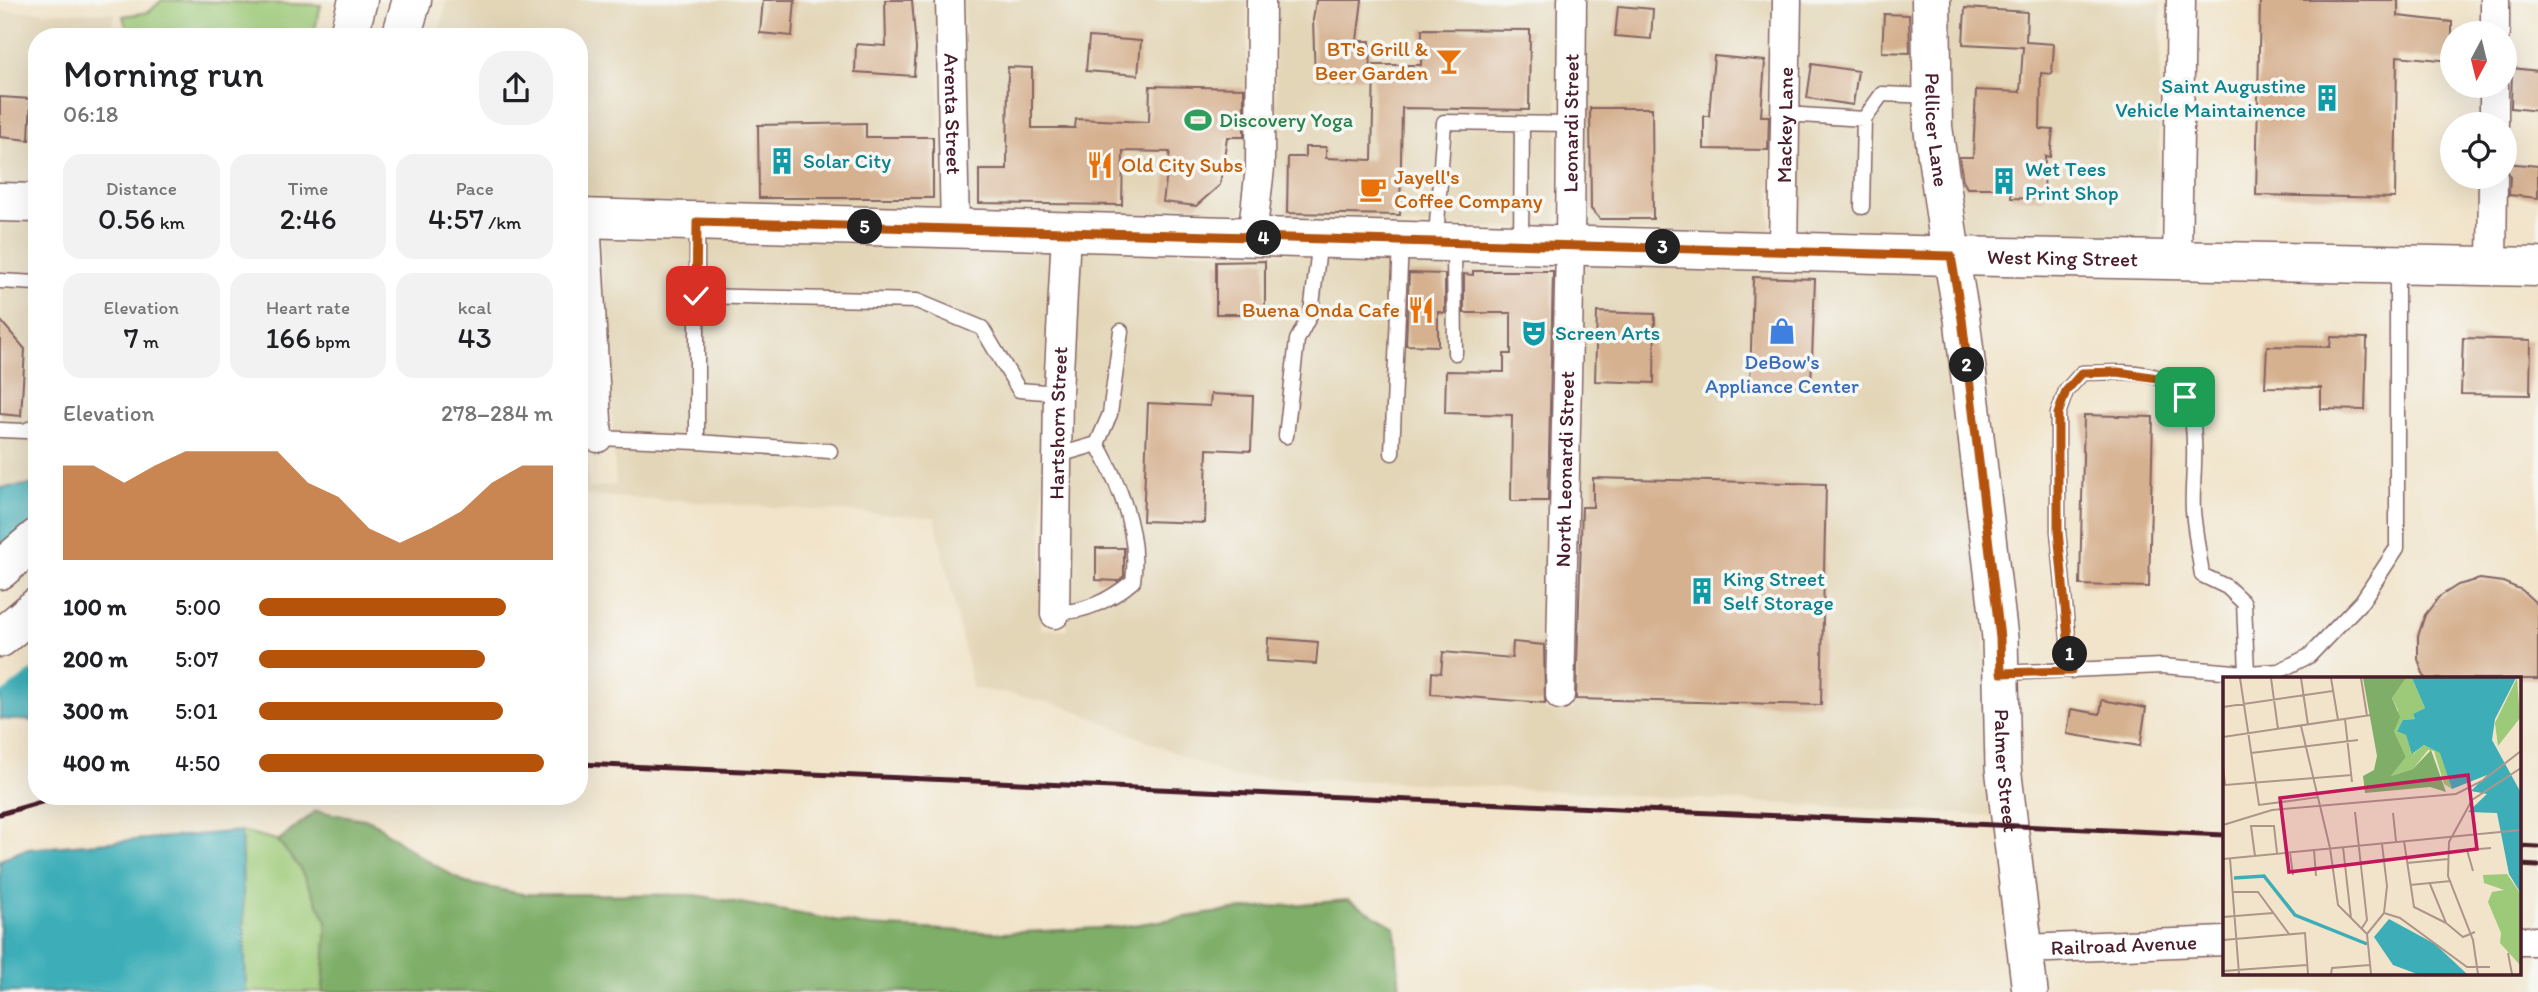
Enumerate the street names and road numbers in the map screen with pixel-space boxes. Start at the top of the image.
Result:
street label: Arenta Street [939,53,967,175]
street label: Leonardi Street [1557,53,1584,193]
street label: Mackey Lane [1771,67,1798,183]
street label: Pellicer Lane [1920,73,1954,188]
street label: West King Street [1987,244,2138,272]
street label: Hartshorn Street [1044,346,1072,500]
street label: North Leonardi Street [1550,371,1579,567]
street label: Palmer Street [1990,709,2024,834]
street label: Railroad Avenue [2050,929,2198,960]

